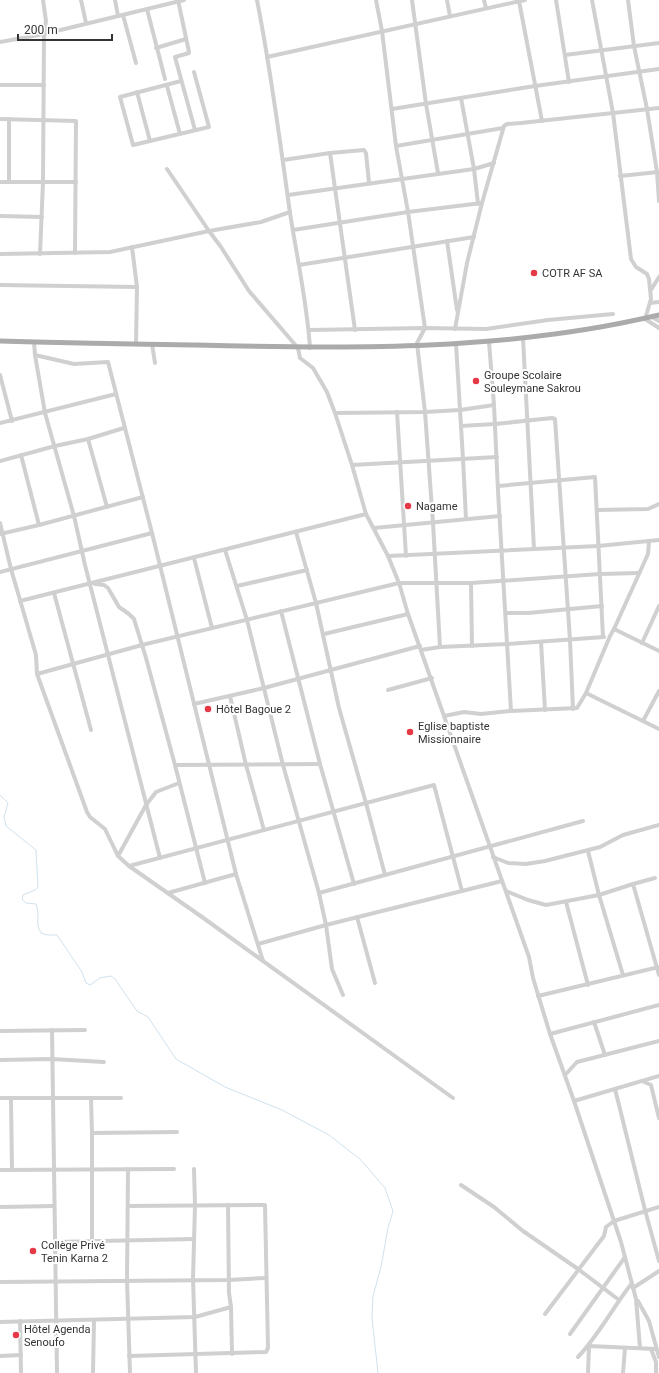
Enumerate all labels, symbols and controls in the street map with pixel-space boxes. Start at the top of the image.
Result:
scale bar [18,16,112,42]
text: 200 m [24,23,58,37]
place label: COTR AF SA [542,267,603,280]
marker: COTR AF SA [529,268,539,278]
place label: Groupe Scolaire Souleymane Sakrou [484,369,581,395]
marker: Groupe Scolaire Souleymane Sakrou [471,376,481,386]
place label: Nagame [416,500,458,513]
marker: Nagame [403,501,413,511]
place label: Hôtel Bagoue 2 [216,703,291,716]
marker: Hôtel Bagoue 2 [203,704,213,714]
place label: Eglise baptiste Missionnaire [418,720,490,746]
marker: Eglise baptiste Missionnaire [405,727,415,737]
place label: Collège Privé Tenin Karna 2 [41,1239,108,1265]
marker: Collège Privé Tenin Karna 2 [28,1246,38,1256]
place label: Hôtel Agenda Senoufo [24,1323,90,1349]
marker: Hôtel Agenda Senoufo [11,1330,21,1340]

